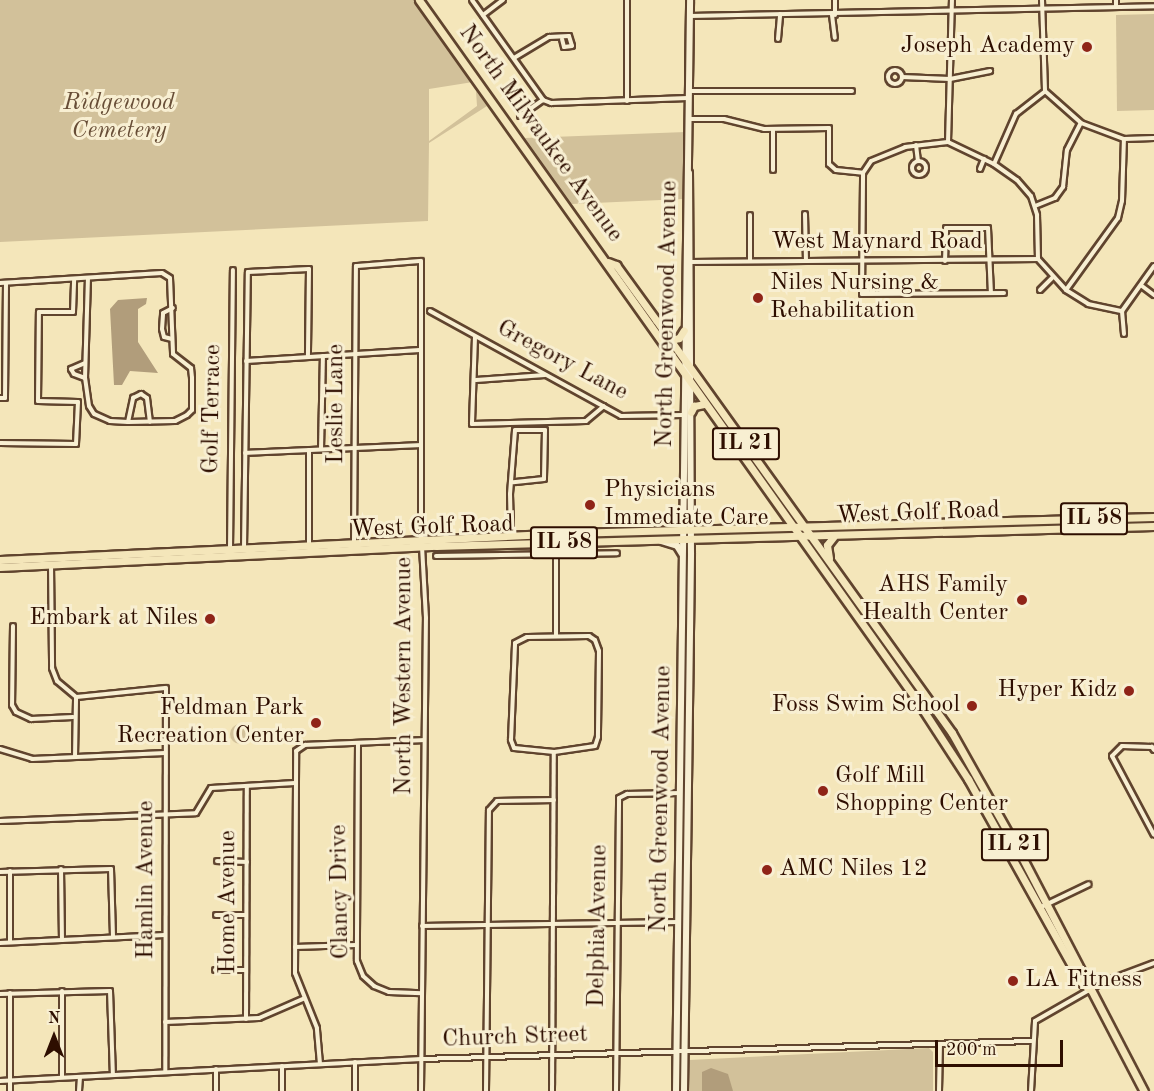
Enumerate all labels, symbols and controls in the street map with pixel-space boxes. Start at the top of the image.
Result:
street label: North Milwaukee Avenue [451,20,629,248]
place label: Joseph Academy [900,33,1075,61]
marker: Joseph Academy [1080,40,1094,54]
park label: Ridgewood Cemetery [63,90,175,146]
street label: North Greenwood Avenue [651,180,685,448]
street label: West Maynard Road [771,229,983,257]
place label: Niles Nursing & Rehabilitation [770,270,939,326]
marker: Niles Nursing & Rehabilitation [751,291,765,305]
street label: Gregory Lane [492,314,632,408]
street label: Golf Terrace [197,344,229,474]
street label: Leslie Lane [323,344,351,464]
road number: IL 21 [712,425,780,463]
place label: Physicians Immediate Care [604,477,768,533]
marker: Physicians Immediate Care [581,496,599,514]
street label: West Golf Road [836,497,1000,531]
road number: IL 58 [1060,500,1128,538]
street label: West Golf Road [350,511,514,545]
road number: IL 58 [530,524,598,562]
street label: North Western Avenue [391,557,419,795]
place label: AHS Family Health Center [862,572,1008,628]
marker: AHS Family Health Center [1013,591,1031,609]
place label: Embark at Niles [29,605,198,633]
marker: Embark at Niles [203,612,217,626]
street label: North Greenwood Avenue [645,665,679,933]
place label: Hyper Kidz [998,677,1117,705]
marker: Hyper Kidz [1122,684,1136,698]
place label: Foss Swim School [772,692,960,720]
place label: Feldman Park Recreation Center [117,695,304,751]
marker: Foss Swim School [965,699,979,713]
marker: Feldman Park Recreation Center [309,716,323,730]
place label: Golf Mill Shopping Center [835,763,1008,819]
marker: Golf Mill Shopping Center [816,784,830,798]
street label: Hamlin Avenue [133,801,161,959]
street label: Clancy Drive [325,824,357,960]
road number: IL 21 [980,826,1050,864]
street label: Home Avenue [215,830,243,974]
street label: Delphia Avenue [583,844,615,1008]
place label: AMC Niles 12 [779,856,928,884]
marker: AMC Niles 12 [760,863,774,877]
place label: LA Fitness [1025,967,1142,995]
marker: LA Fitness [1006,974,1020,988]
north arrow [24,1007,84,1067]
text: N [48,1011,60,1027]
street label: Church Street [442,1021,588,1055]
scale bar [938,1028,1066,1066]
text: 200 m [946,1041,997,1059]

